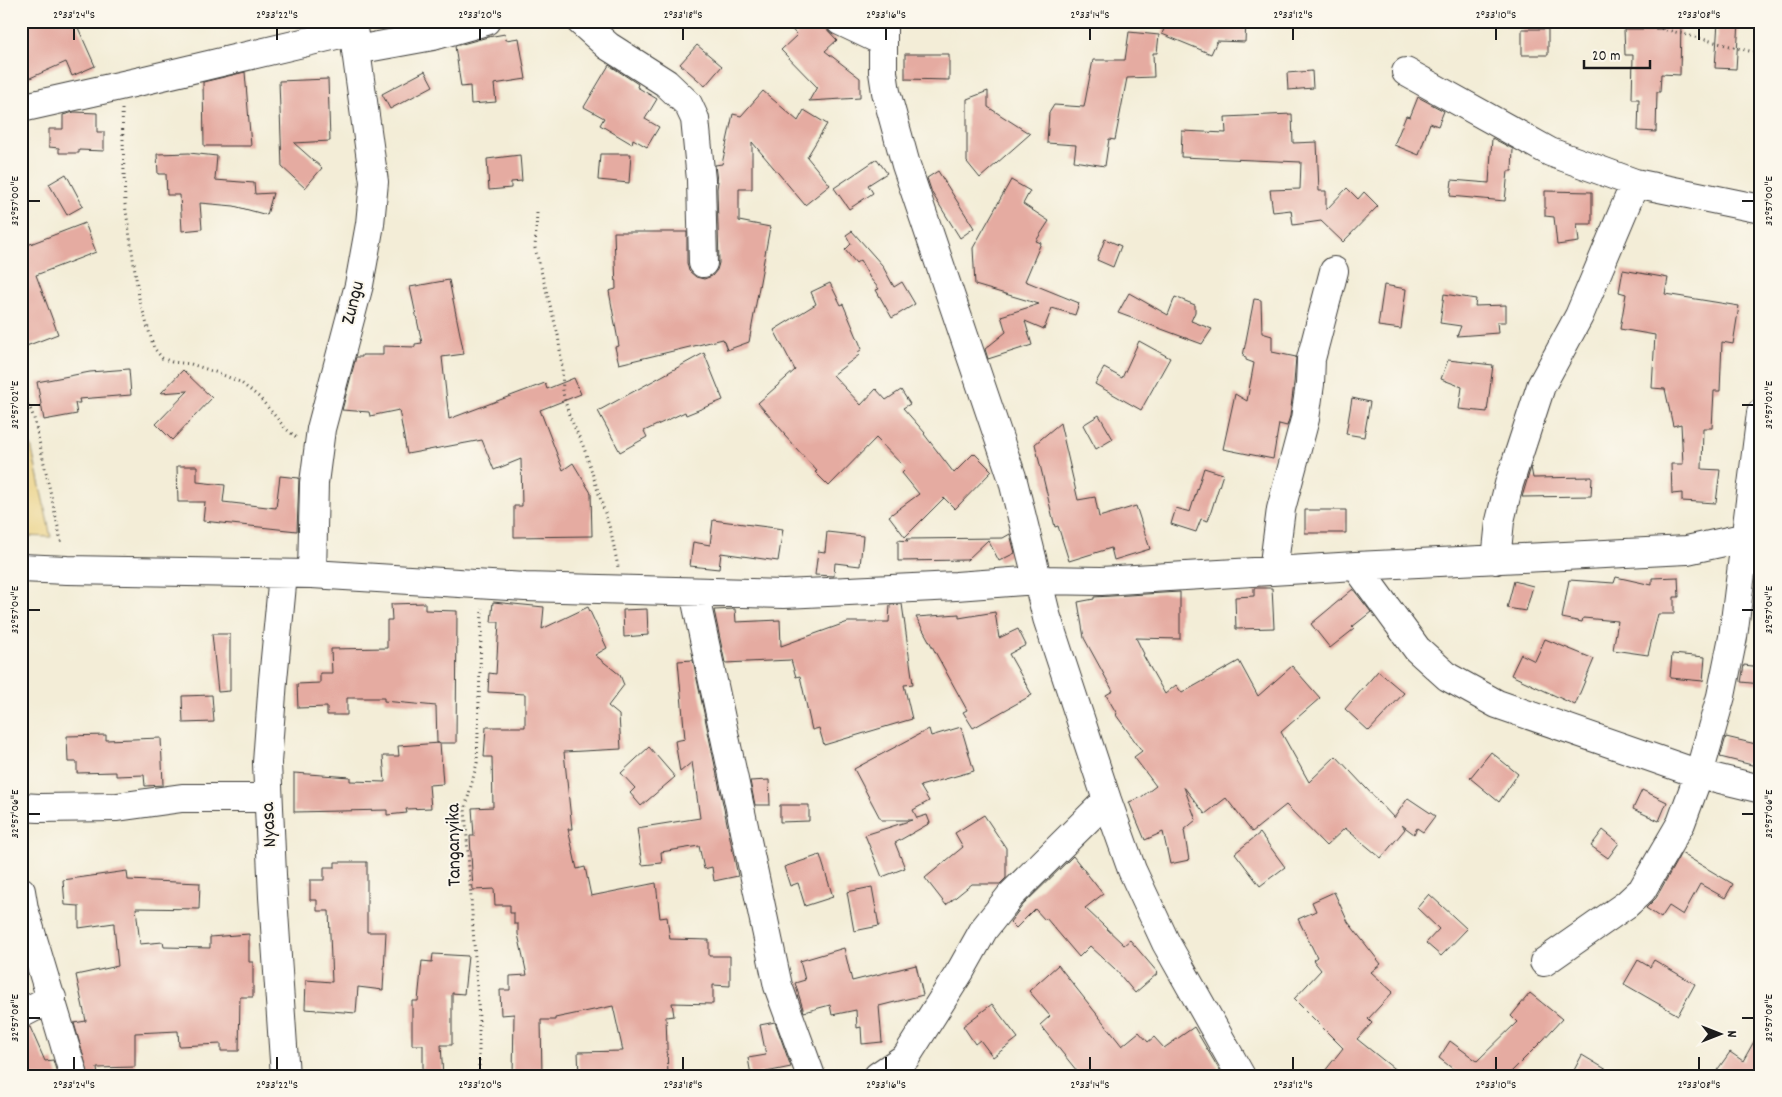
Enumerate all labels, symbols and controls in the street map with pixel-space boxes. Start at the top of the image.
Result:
text: 2°33'24"S [53,7,95,24]
text: 2°33'22"S [256,7,298,24]
text: 2°33'20"S [458,7,502,24]
text: 2°33'18"S [663,7,703,24]
text: 2°33'16"S [866,7,906,24]
text: 2°33'14"S [1070,7,1110,24]
text: 2°33'12"S [1273,7,1313,24]
text: 2°33'10"S [1476,7,1516,24]
text: 2°33'08"S [1677,7,1721,24]
scale bar [1584,38,1651,70]
text: 20 m [1592,46,1620,68]
text: 32°57'00"E [7,176,24,226]
text: 32°57'00"E [1761,176,1778,226]
street label: Zungu [335,278,373,328]
text: 32°57'02"E [7,380,24,429]
text: 32°57'02"E [1761,380,1778,429]
text: 32°57'04"E [7,585,24,634]
text: 32°57'04"E [1761,585,1778,634]
text: 32°57'06"E [7,789,24,839]
text: 32°57'06"E [1761,789,1778,839]
street label: Nyasa [255,801,285,848]
street label: Tanganyika [440,802,470,887]
text: 32°57'08"E [7,993,24,1042]
text: 32°57'08"E [1761,993,1778,1042]
north arrow [1694,1010,1744,1060]
text: N [1721,1031,1741,1038]
text: 2°33'24"S [53,1077,95,1094]
text: 2°33'22"S [256,1077,298,1094]
text: 2°33'20"S [458,1077,502,1094]
text: 2°33'18"S [663,1077,703,1094]
text: 2°33'16"S [866,1077,906,1094]
text: 2°33'14"S [1070,1077,1110,1094]
text: 2°33'12"S [1273,1077,1313,1094]
text: 2°33'10"S [1476,1077,1516,1094]
text: 2°33'08"S [1677,1077,1721,1094]

